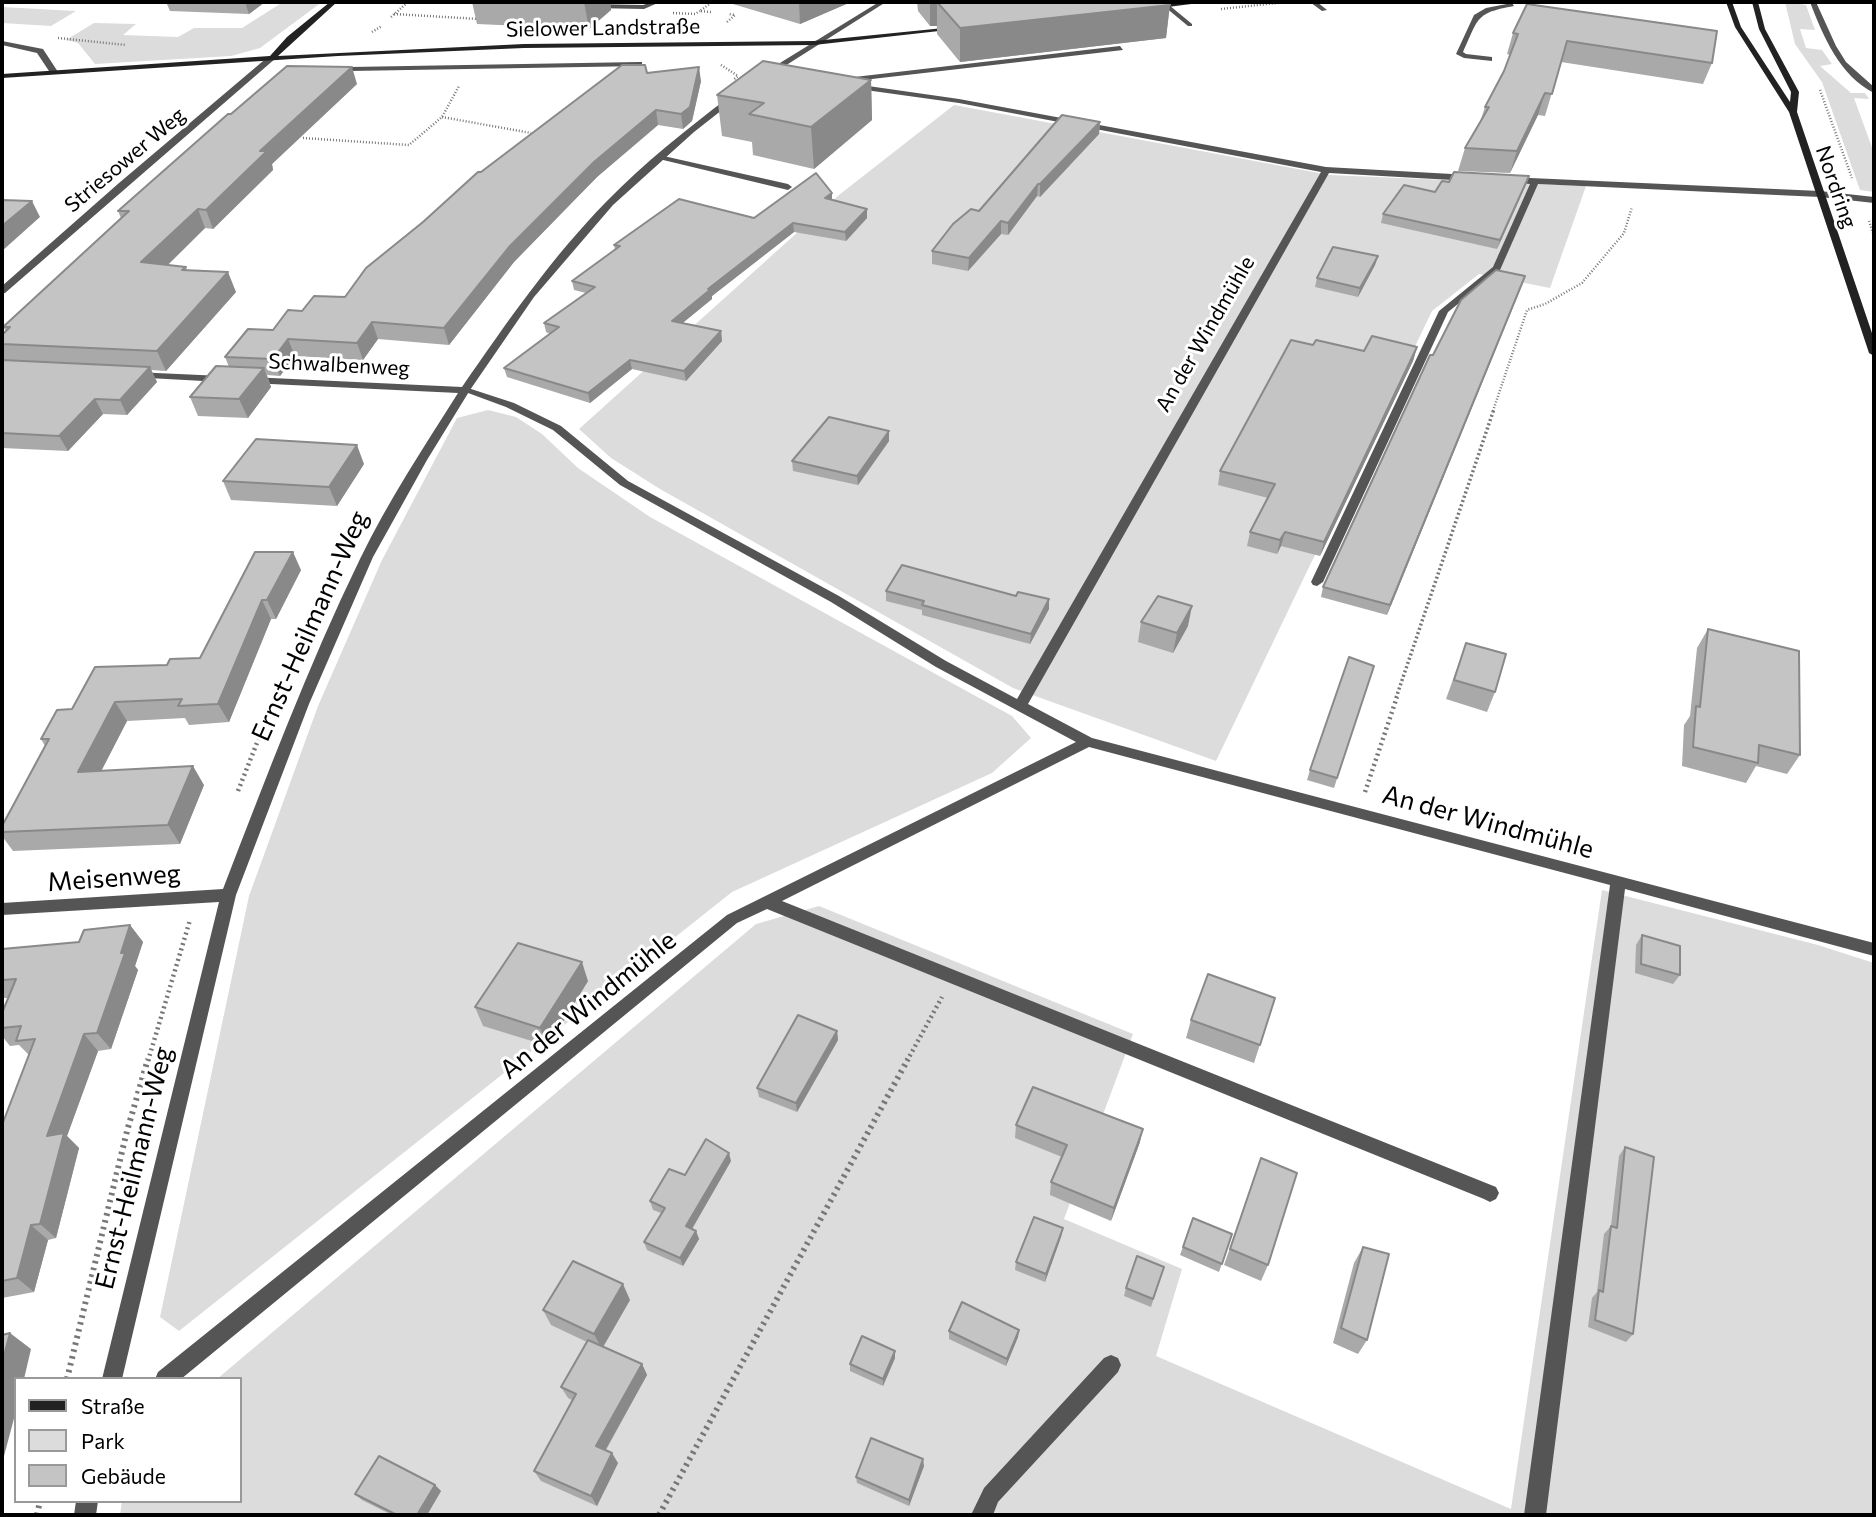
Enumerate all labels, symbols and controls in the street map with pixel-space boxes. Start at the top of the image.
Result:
street label: Sielower Landstraße [506,14,700,42]
street label: Striesower Weg [60,102,190,218]
street label: Nordring [1810,142,1862,232]
street label: An der Windmühle [1150,252,1260,416]
street label: Schwalbenweg [268,349,410,381]
street label: Ernst-Heilmann-Weg [245,506,375,746]
street label: An der Windmühle [1379,779,1597,865]
street label: Meisenweg [46,858,182,898]
street label: An der Windmühle [494,924,682,1086]
street label: Ernst-Heilmann-Weg [89,1044,179,1292]
legend [14,1377,242,1503]
text: Straße [81,1393,145,1418]
text: Park [81,1428,125,1453]
text: Gebäude [81,1463,166,1488]

